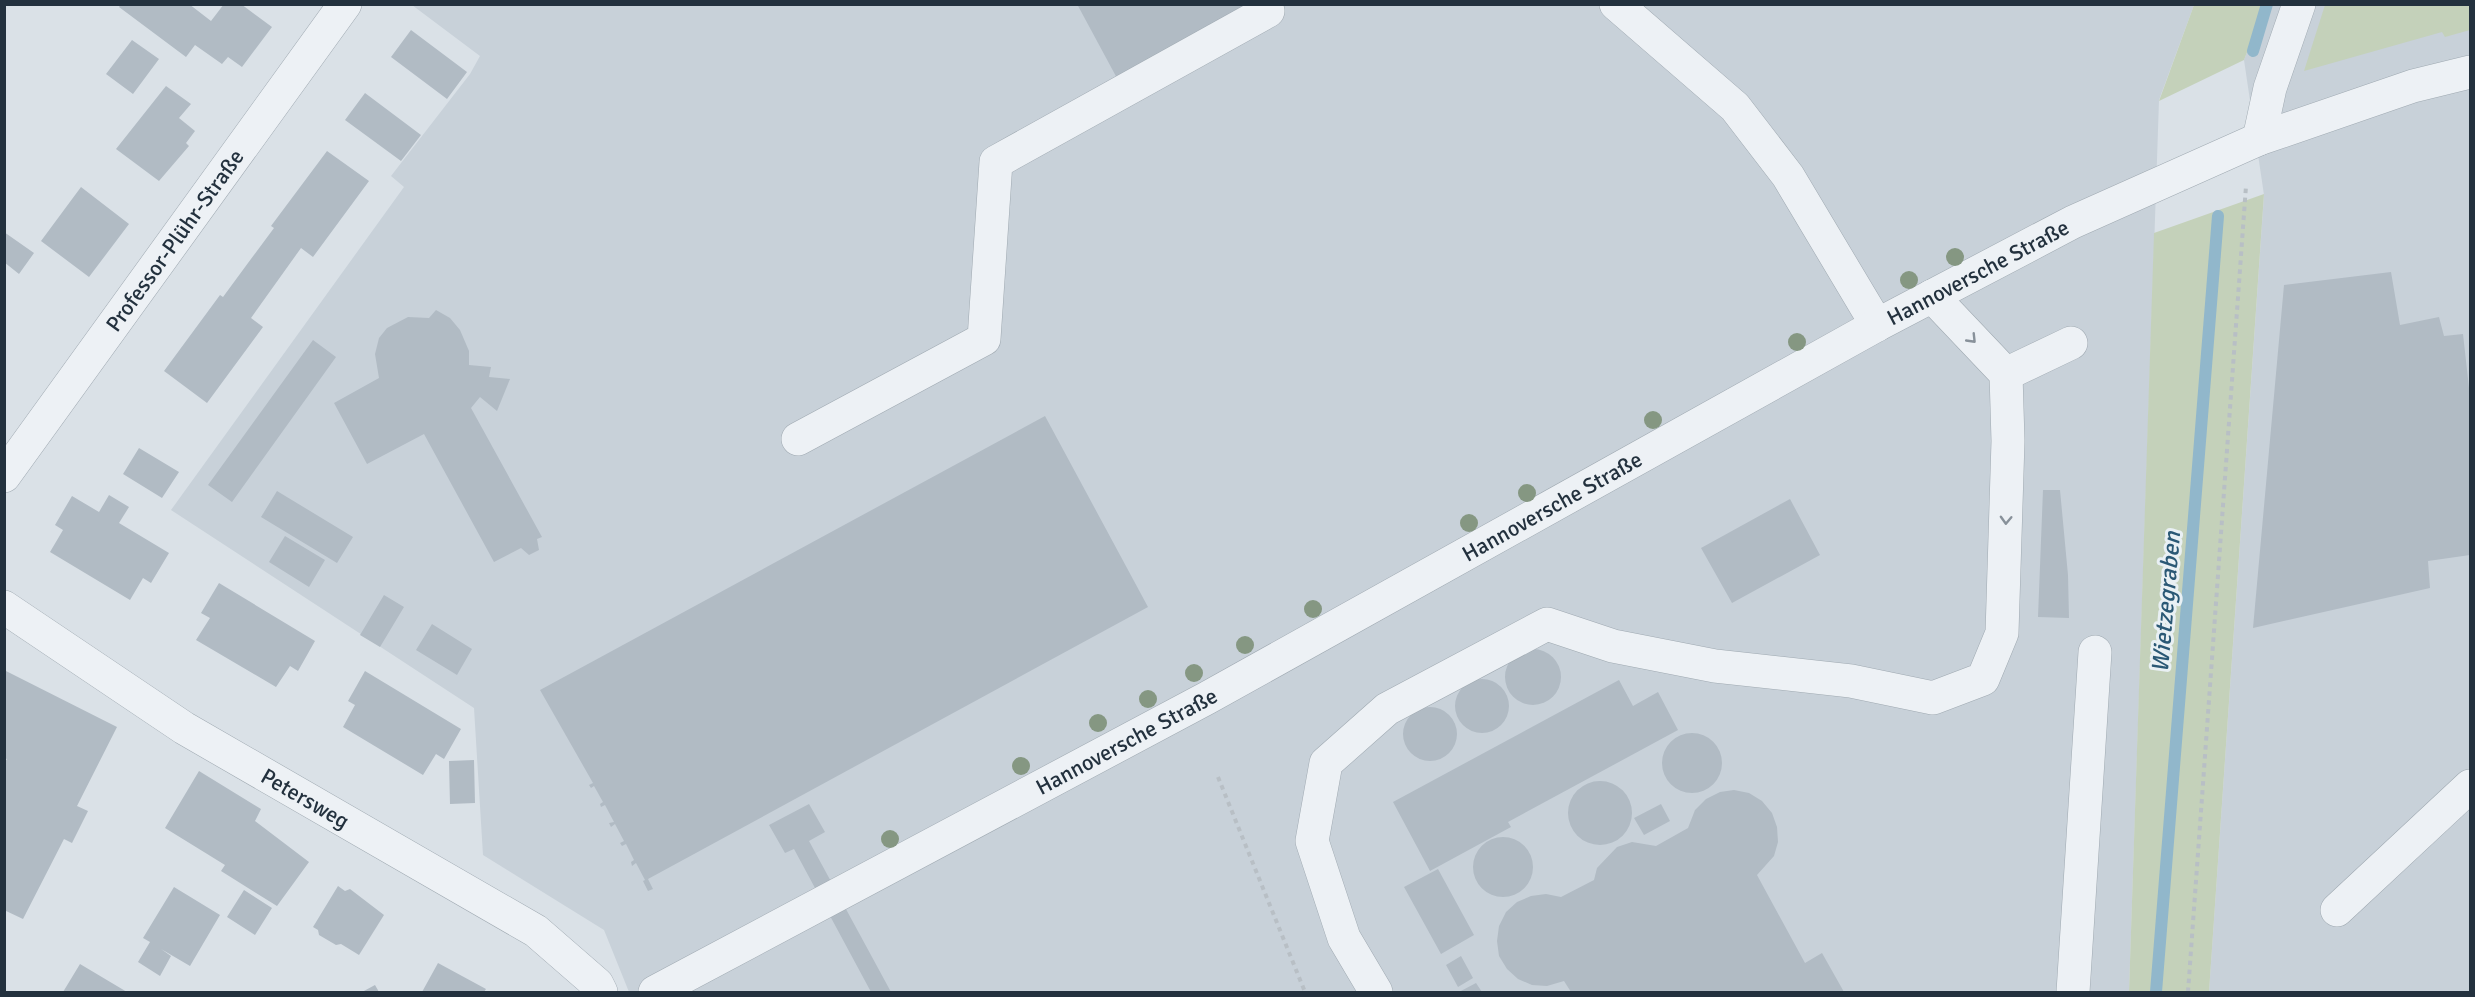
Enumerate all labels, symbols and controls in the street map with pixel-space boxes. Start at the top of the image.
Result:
street label: Professor-Plühr-Straße [100,144,249,336]
street label: Hannoversche Straße [1882,213,2073,331]
one-way arrow [1965,332,1976,342]
street label: Hannoversche Straße [1457,445,1646,567]
one-way arrow [1999,516,2012,525]
water label: Wietzegraben [2145,529,2187,674]
street label: Hannoversche Straße [1031,682,1222,800]
street label: Petersweg [256,762,354,834]

